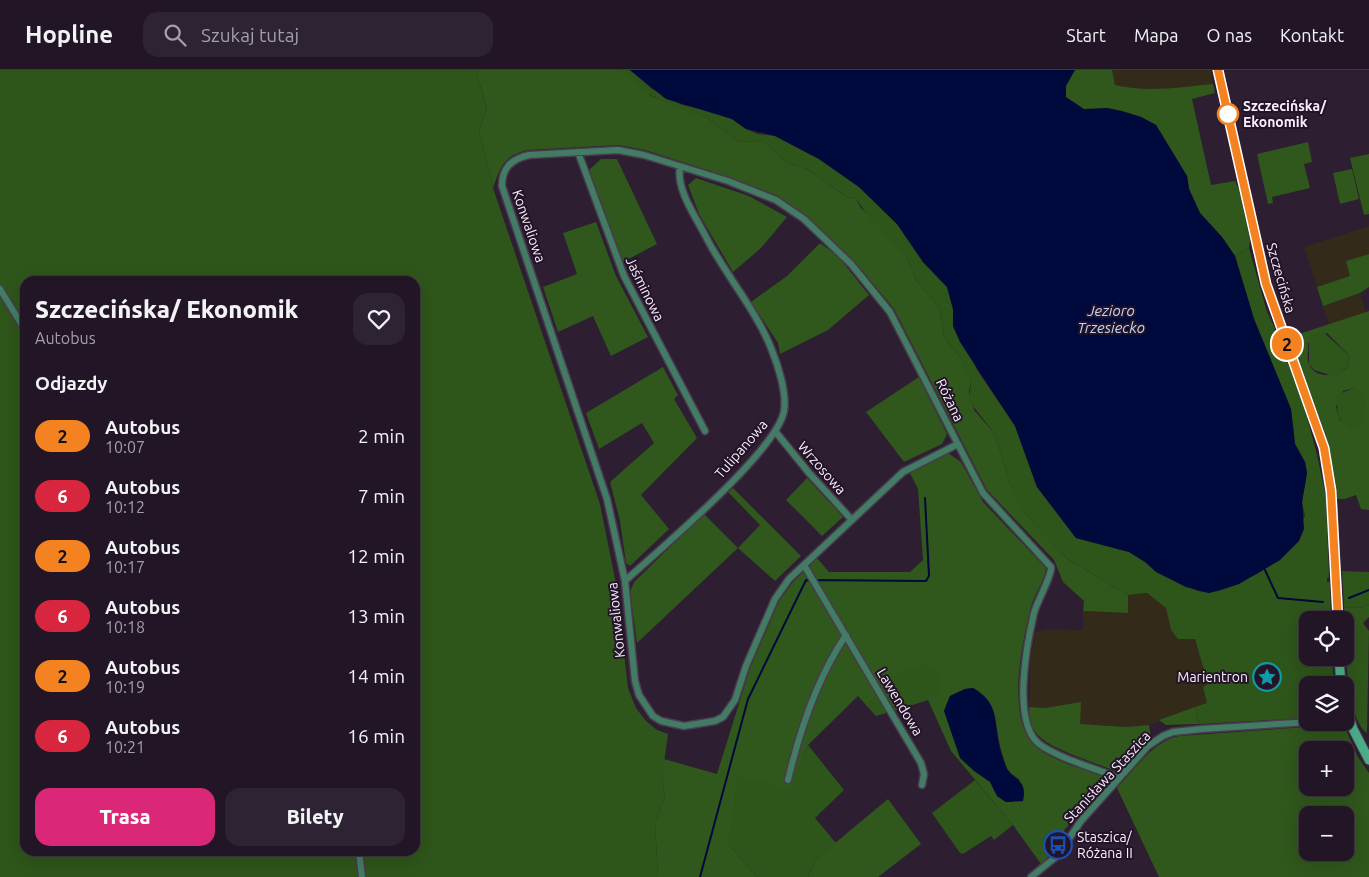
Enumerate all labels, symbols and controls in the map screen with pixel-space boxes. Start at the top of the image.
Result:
search box [143,12,493,57]
text: Hopline [25,21,113,48]
icon: search [161,21,189,49]
text: Szukaj tutaj [201,24,299,46]
text: Start [1066,25,1106,45]
text: Mapa [1134,25,1179,45]
text: O nas [1207,25,1252,45]
text: Kontakt [1280,25,1344,45]
place label: Szczecińska/ Ekonomik [1243,98,1327,130]
marker: Szczecińska/ Ekonomik [1217,103,1239,125]
street label: Konwaliowa [509,188,549,264]
street label: Szczecińska [1263,241,1299,315]
street label: Jaśminowa [622,254,668,324]
button: heart [353,293,405,345]
text: Szczecińska/ Ekonomik [35,296,299,323]
water label: Jezioro Trzesiecko [1077,302,1145,336]
line badge: 2 [1271,328,1303,360]
text: Autobus [35,329,96,347]
text: 2 [1282,334,1292,354]
text: Odjazdy [35,372,107,394]
street label: Różana [933,376,967,424]
text: Autobus [105,416,180,438]
street label: Tulipanowa [711,417,771,481]
text: 2 min [358,425,405,447]
text: 2 [57,426,68,446]
text: 10:07 [105,438,145,456]
street label: Wrzosowa [795,438,849,498]
text: Autobus [105,476,180,498]
text: 7 min [358,485,405,507]
text: 6 [57,486,68,506]
text: 10:12 [105,498,145,516]
text: Autobus [105,536,180,558]
text: 12 min [347,545,405,567]
text: 2 [57,546,68,566]
text: 10:17 [105,558,145,576]
street label: Konwaliowa [604,581,628,659]
text: Autobus [105,596,180,618]
text: 13 min [347,605,405,627]
text: 6 [57,606,68,626]
map controls [1299,611,1354,861]
button: locate [1299,611,1354,666]
text: 10:18 [105,618,145,636]
text: Autobus [105,656,180,678]
place icon: Marientron [1252,662,1282,692]
text: 14 min [347,665,405,687]
text: 2 [57,666,68,686]
street label: Lawendowa [874,666,926,738]
place label: Marientron [1177,669,1248,685]
button: layers [1299,676,1354,731]
text: 10:19 [105,678,145,696]
text: Autobus [105,716,180,738]
text: 16 min [347,725,405,747]
text: 6 [57,726,68,746]
street label: Stanisława Staszica [1060,728,1154,826]
text: 10:21 [105,738,145,756]
button: + [1299,741,1354,796]
button: Trasa [35,788,215,846]
button: Bilety [225,788,405,846]
button: − [1299,806,1354,861]
place label: Staszica/ Różana II [1077,829,1133,861]
bus stop icon: Staszica/ Różana II [1043,830,1073,860]

